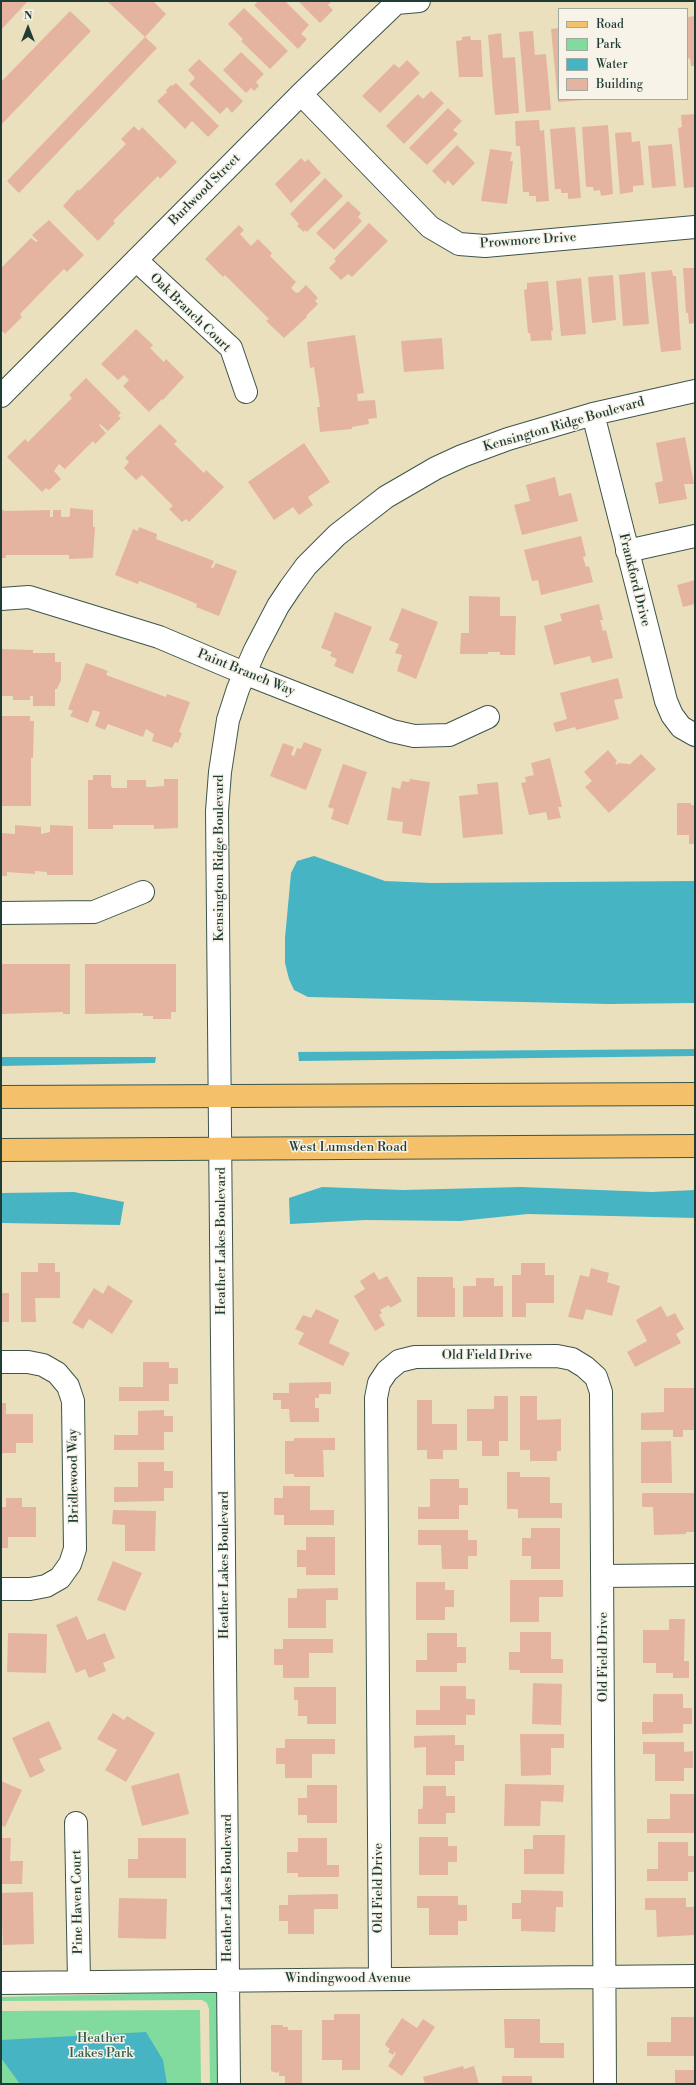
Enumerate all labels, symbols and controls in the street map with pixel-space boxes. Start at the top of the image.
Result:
north arrow [8,8,48,48]
legend [558,8,688,100]
text: N [24,9,32,23]
text: Road [596,17,624,32]
text: Park [596,37,621,52]
text: Water [596,57,628,72]
text: Building [596,77,643,92]
street label: Burlwood Street [166,151,244,229]
street label: Prowmore Drive [479,230,577,252]
street label: Oak Branch Court [146,270,234,356]
street label: Kensington Ridge Boulevard [482,394,646,456]
street label: Frankford Drive [615,532,653,628]
street label: Paint Branch Way [195,646,297,700]
street label: Kensington Ridge Boulevard [212,775,228,941]
street label: West Lumsden Road [289,1140,407,1156]
street label: Heather Lakes Boulevard [214,1167,230,1315]
street label: Old Field Drive [442,1348,532,1364]
street label: Bridlewood Way [65,1429,83,1523]
street label: Heather Lakes Boulevard [217,1491,233,1639]
street label: Old Field Drive [596,1612,612,1702]
street label: Heather Lakes Boulevard [220,1814,236,1962]
street label: Old Field Drive [371,1843,387,1933]
street label: Pine Haven Court [69,1850,87,1954]
street label: Windingwood Avenue [285,1971,411,1987]
park label: Heather Lakes Park [69,2031,133,2062]

